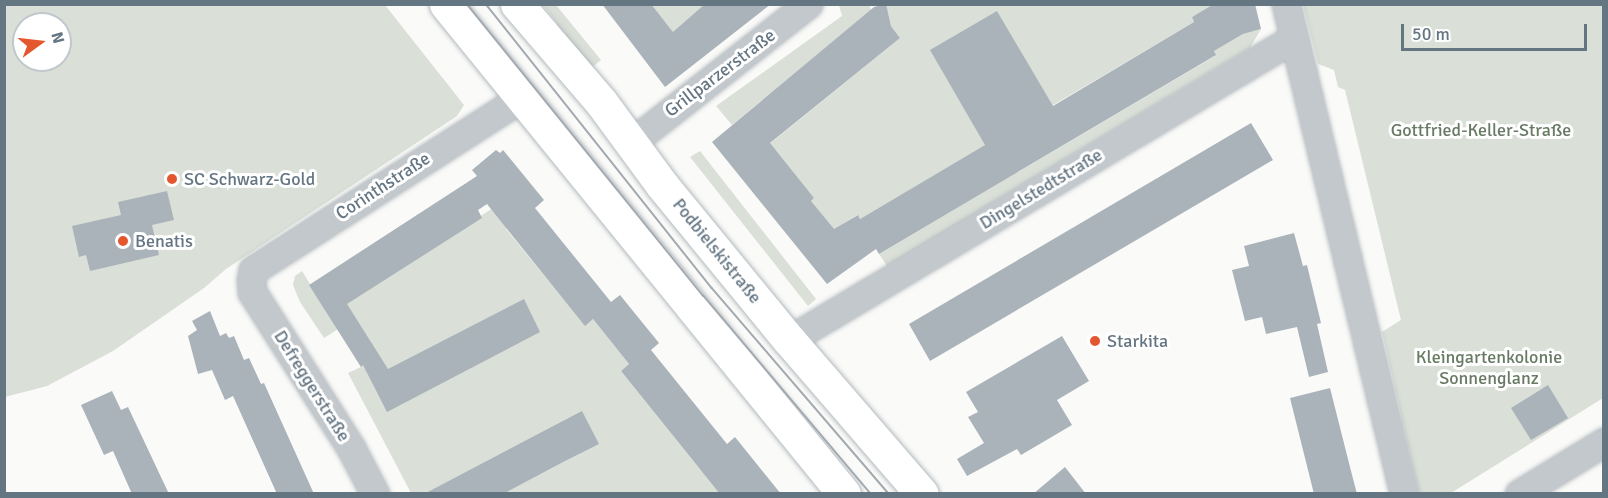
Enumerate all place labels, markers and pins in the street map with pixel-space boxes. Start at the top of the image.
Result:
place label: SC Schwarz-Gold [184,168,315,190]
marker: SC Schwarz-Gold [165,172,179,186]
place label: Benatis [135,230,193,252]
marker: Benatis [116,234,130,248]
place label: Starkita [1107,330,1168,352]
marker: Starkita [1088,334,1102,348]

